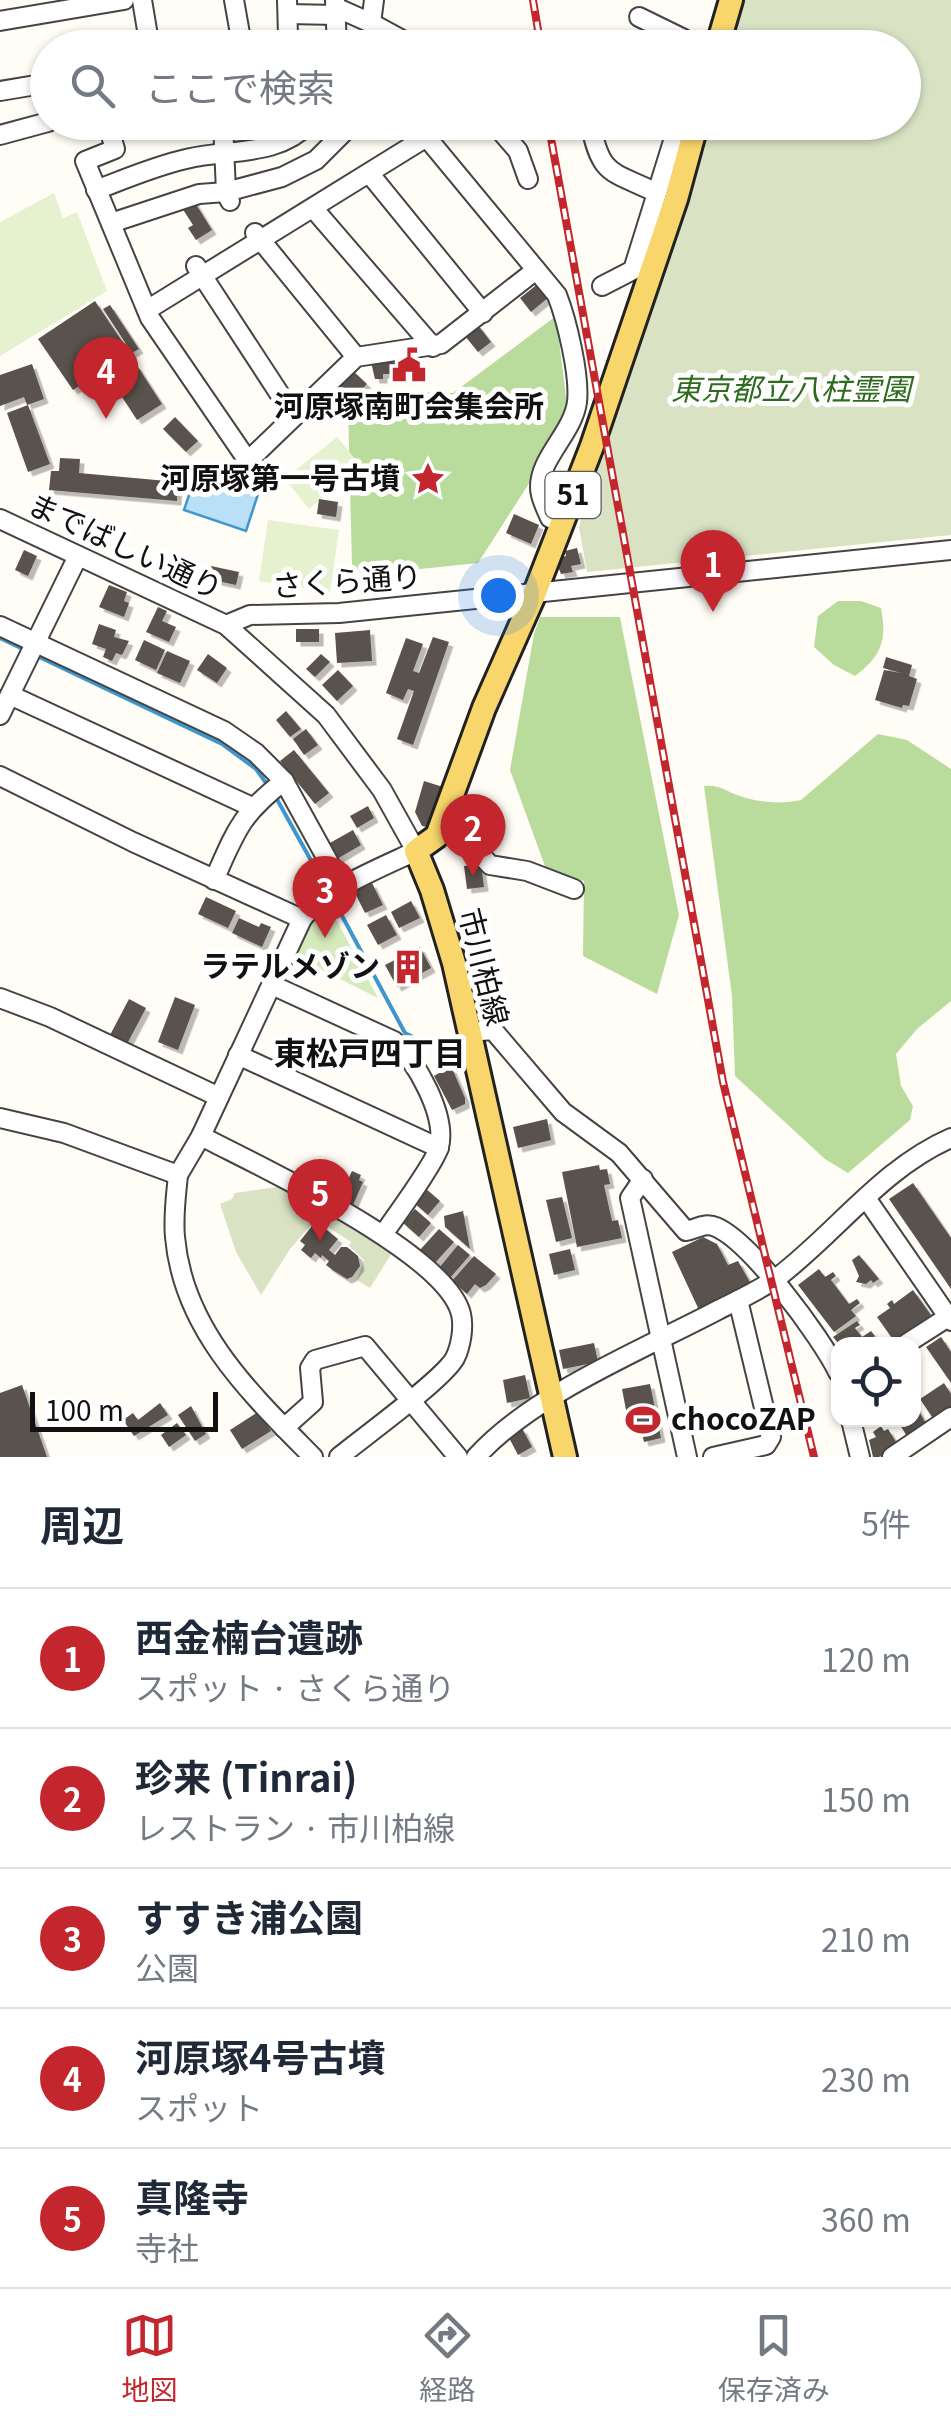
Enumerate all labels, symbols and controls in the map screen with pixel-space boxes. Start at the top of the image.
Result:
search box [30,30,921,140]
icon: search [65,58,120,113]
text: ここで検索 [145,58,335,113]
pin: 4 [74,336,138,419]
public building icon: 河原塚南町会集会所 [390,346,428,384]
park label: 東京都立八柱霊園 [671,365,915,409]
place label: 河原塚南町会集会所 [274,382,544,426]
place label: 河原塚第一号古墳 [160,454,400,498]
place icon: 河原塚第一号古墳 [409,460,447,498]
road number: 51 [546,472,600,518]
street label: までばしい通り [22,480,231,609]
pin: 1 [680,530,746,612]
street label: さくら通り [270,552,423,606]
your location [473,570,524,621]
pin: 2 [440,794,506,876]
pin: 3 [292,856,358,938]
street label: 市川柏線 [450,903,522,1030]
place label: ラテルメゾン [200,942,380,986]
building icon: ラテルメゾン [389,948,427,986]
district label: 東松戸四丁目 [274,1028,466,1074]
pin: 5 [288,1158,352,1241]
map controls [831,1337,921,1427]
button: locate [831,1337,921,1427]
scale bar [30,1387,218,1432]
text: 100 m [45,1389,124,1429]
place label: chocoZAP [671,1395,816,1439]
sports icon: chocoZAP [624,1401,662,1439]
text: 周辺 [40,1492,124,1553]
text: 5件 [861,1499,911,1545]
text: 西金楠台遺跡 [135,1608,363,1663]
text: 1 [63,1635,82,1681]
text: 120 m [821,1635,911,1681]
text: スポット · さくら通り [135,1663,455,1709]
text: 珍来 (Tinrai) [135,1748,357,1803]
text: 2 [63,1775,82,1821]
text: 150 m [821,1775,911,1821]
text: レストラン · 市川柏線 [135,1803,455,1849]
text: すすき浦公園 [135,1888,363,1943]
text: 3 [63,1915,82,1961]
text: 210 m [821,1915,911,1961]
text: 公園 [135,1943,199,1989]
text: 河原塚4号古墳 [135,2028,385,2083]
text: 4 [63,2055,82,2101]
text: 230 m [821,2055,911,2101]
text: スポット [135,2083,263,2129]
text: 真隆寺 [135,2168,249,2223]
text: 5 [63,2195,82,2241]
text: 360 m [821,2195,911,2241]
text: 寺社 [135,2223,199,2269]
tab: 地図 [121,2308,177,2408]
tab: 経路 [419,2308,476,2408]
tab: 保存済み [718,2308,830,2408]

